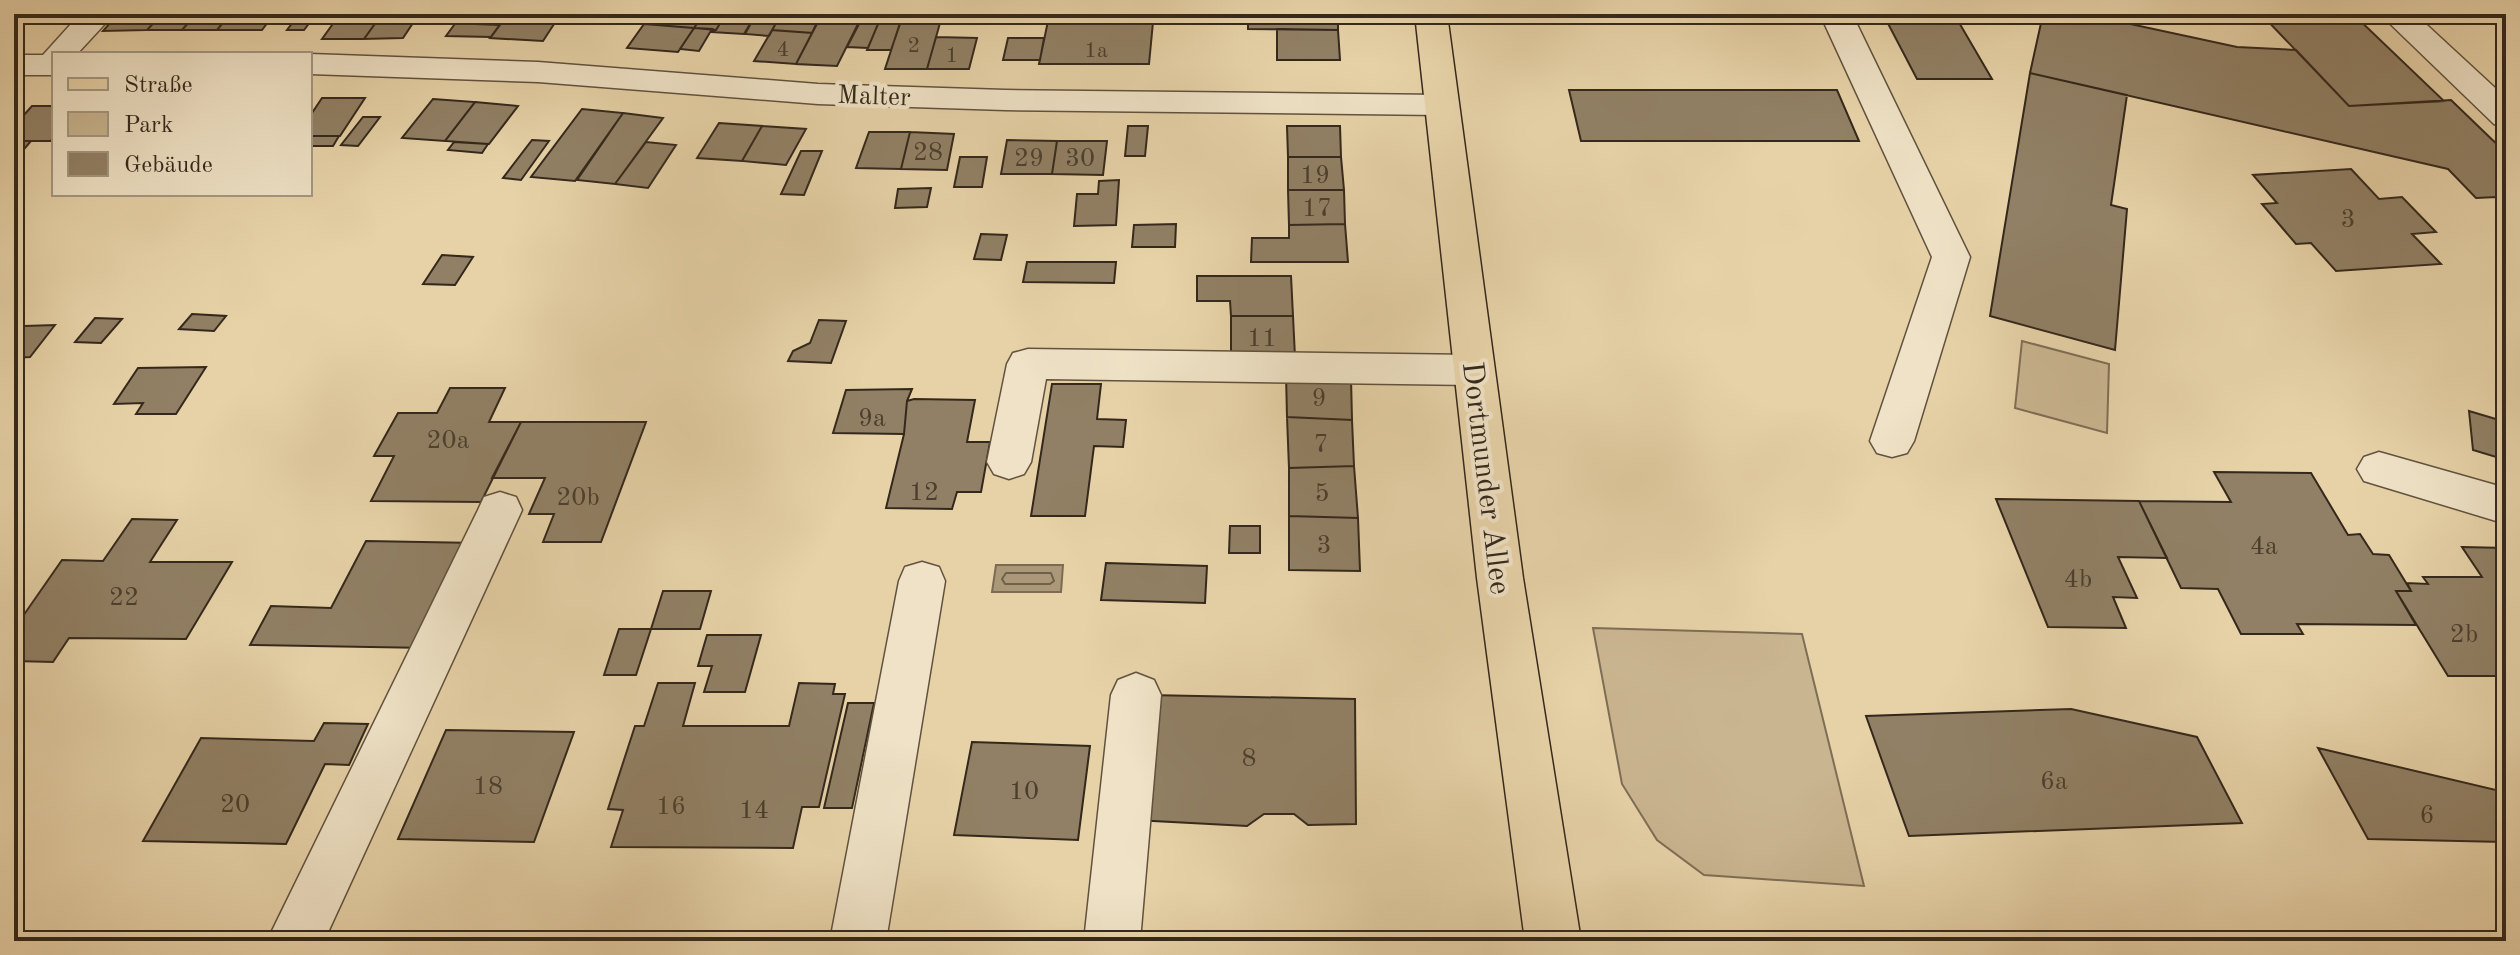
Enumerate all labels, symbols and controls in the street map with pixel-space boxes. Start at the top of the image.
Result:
house number: 2 [908,35,920,57]
house number: 4 [777,39,789,61]
house number: 1a [1084,40,1108,62]
house number: 1 [946,45,958,67]
legend [52,52,312,196]
text: Straße [124,74,193,98]
street label: Malter [837,83,911,111]
text: Park [124,114,173,138]
house number: 28 [913,140,943,166]
house number: 29 [1014,146,1044,172]
house number: 30 [1065,146,1095,172]
text: Gebäude [124,154,213,178]
house number: 19 [1300,163,1330,189]
house number: 17 [1302,196,1332,222]
house number: 3 [2340,207,2356,233]
house number: 11 [1247,326,1277,352]
street label: Dortmunder Allee [1456,360,1514,596]
house number: 9 [1311,386,1327,412]
house number: 9a [858,406,886,432]
house number: 20a [426,428,470,454]
house number: 7 [1313,432,1329,458]
house number: 12 [909,480,939,506]
house number: 5 [1314,481,1330,507]
house number: 20b [556,485,600,511]
house number: 3 [1316,533,1332,559]
house number: 4a [2250,534,2278,560]
house number: 4b [2064,567,2092,593]
house number: 22 [109,585,139,611]
house number: 2b [2450,622,2478,648]
house number: 8 [1241,746,1257,772]
house number: 6a [2040,769,2068,795]
house number: 18 [473,774,503,800]
house number: 10 [1009,779,1039,805]
house number: 20 [220,792,250,818]
house number: 16 [656,794,686,820]
house number: 14 [739,798,769,824]
house number: 6 [2419,803,2435,829]

